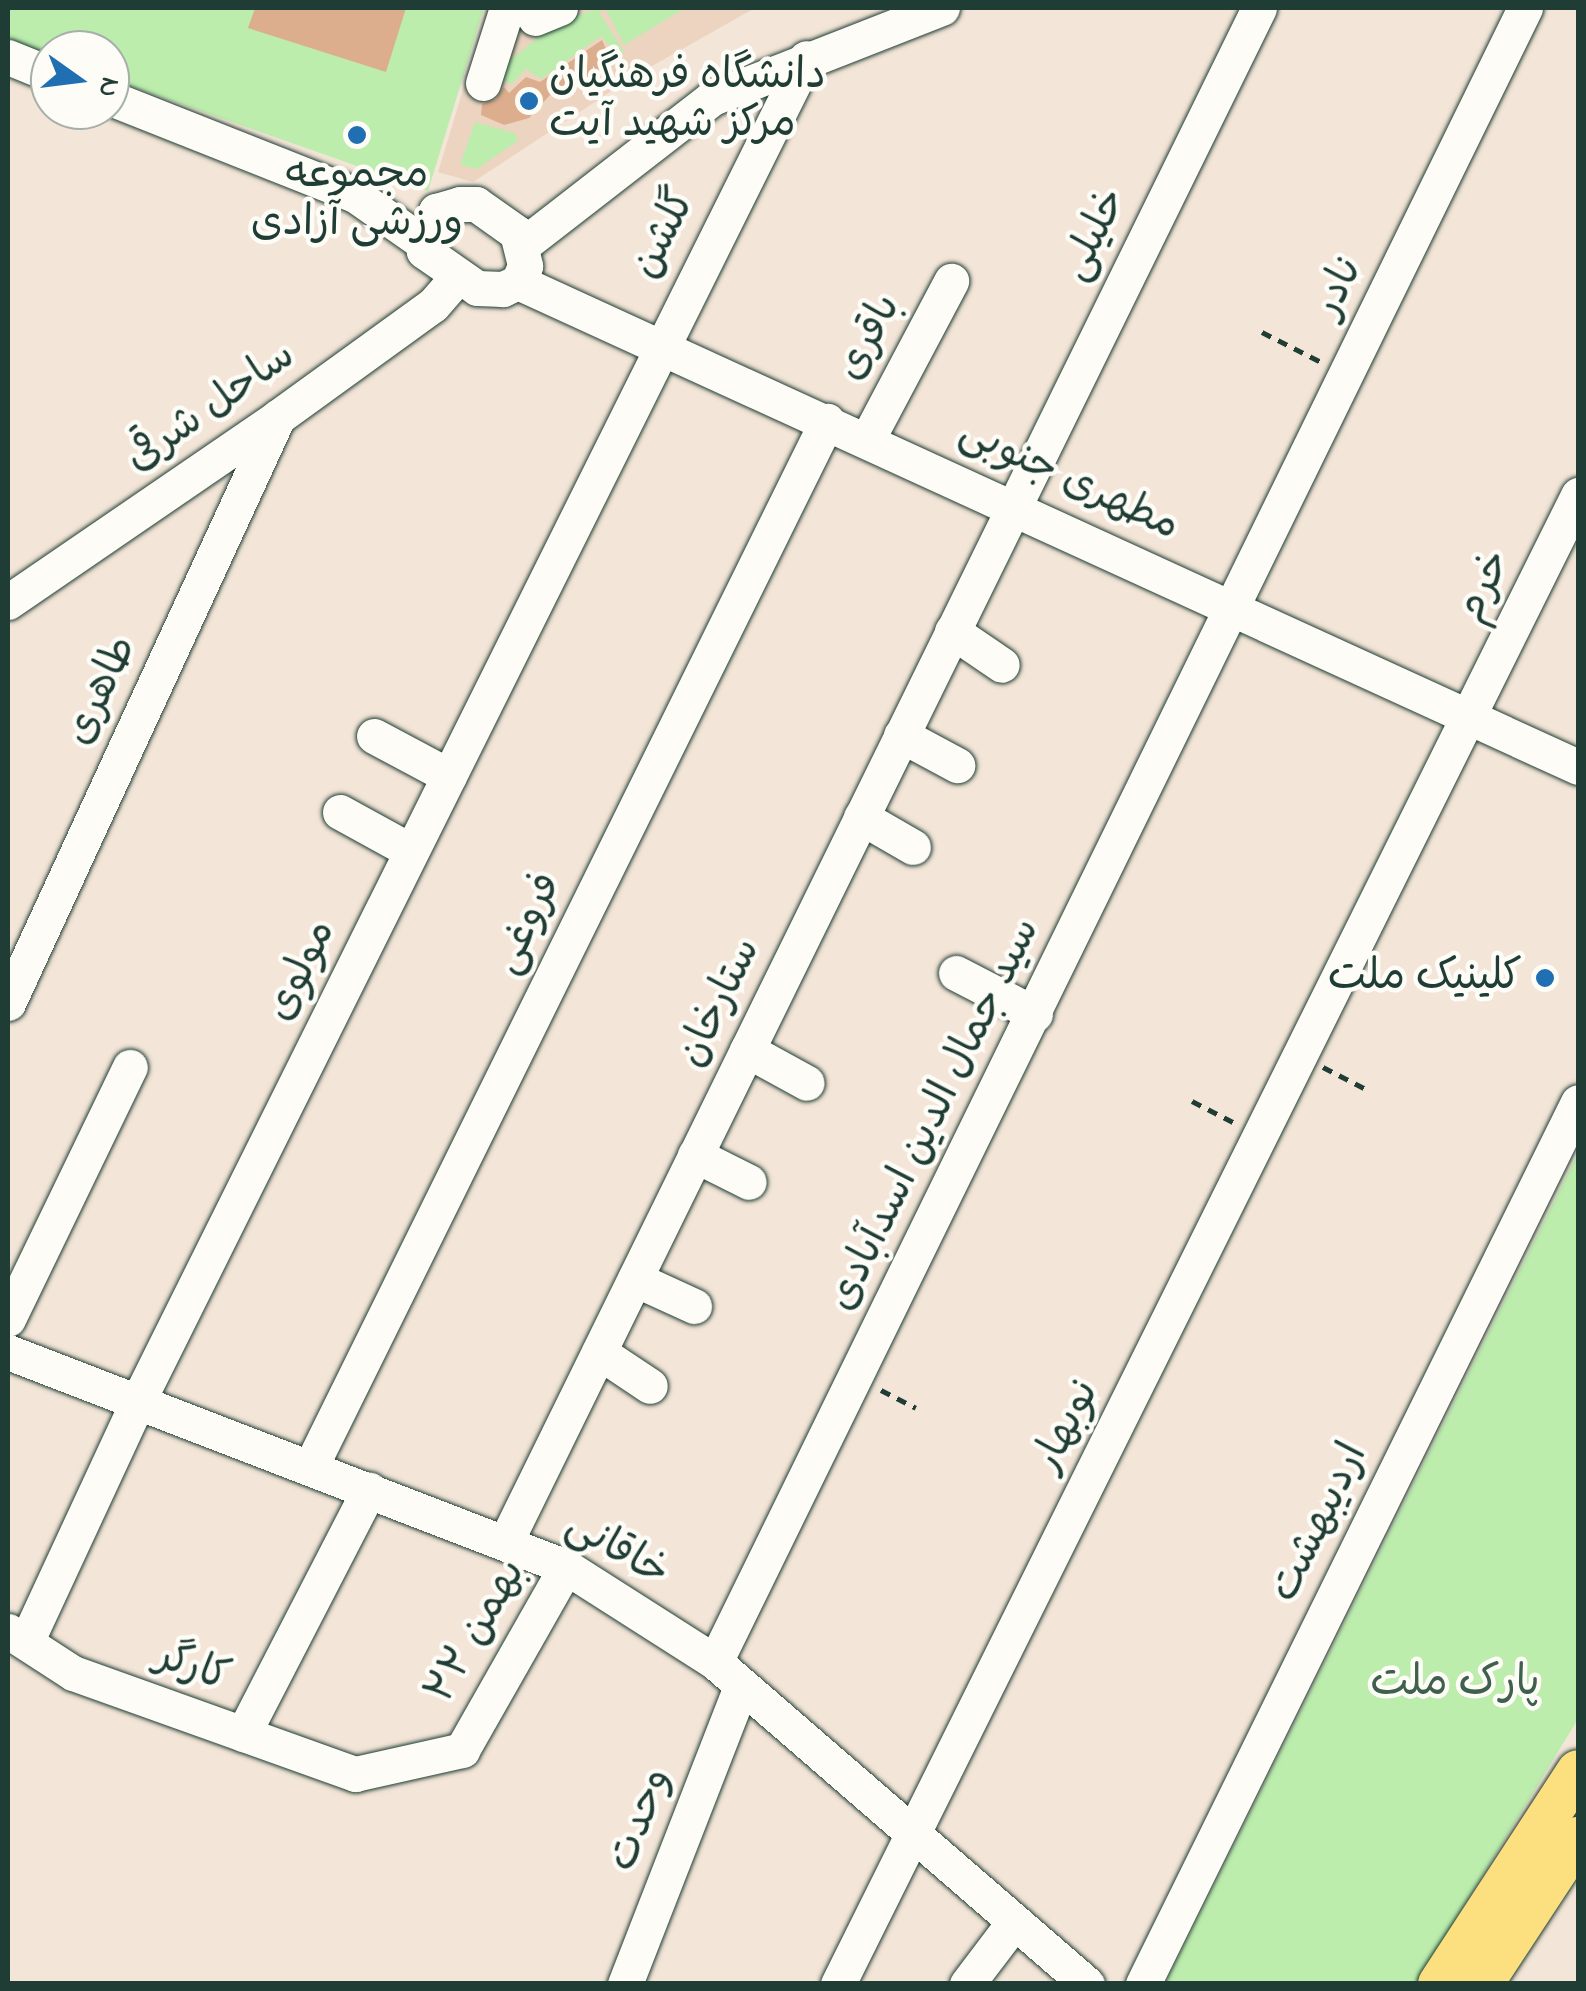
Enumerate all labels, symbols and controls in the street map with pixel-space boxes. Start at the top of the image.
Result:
north arrow [30,30,130,130]
place label: دانشگاه فرهنگیان مرکز شهید آیت [549,52,826,150]
text: N [85,73,130,101]
marker: دانشگاه فرهنگیان مرکز شهید آیت [518,90,540,112]
marker: مجموعه ورزشی آزادی [346,124,368,146]
place label: مجموعه ورزشی آزادی [251,151,463,250]
street label: خلیلی [1051,180,1139,290]
street label: گلشن [621,181,709,287]
street label: نادر [1303,247,1377,327]
street label: باقری [827,286,913,390]
street label: ساحل شرقی [117,331,305,485]
street label: مطهری جنوبی [951,407,1187,553]
street label: خرم [1446,543,1524,631]
street label: طاهری [55,628,149,754]
street label: فروغی [482,865,574,983]
street label: سید جمال الدین اسدآبادی [818,910,1052,1320]
street label: مولوی [256,912,348,1030]
street label: ستارخان [667,930,773,1076]
place label: کلینیک ملت [1328,953,1522,1003]
marker: کلینیک ملت [1532,965,1558,991]
street label: نوبهار [1022,1372,1112,1482]
street label: اردیبهشت [1260,1436,1380,1610]
street label: خاقانی [557,1501,677,1599]
street label: ۲۲ بهمن [416,1551,538,1713]
street label: کارگر [148,1631,236,1705]
park label: پارک ملت [1370,1659,1540,1709]
street label: وحدت [598,1761,684,1879]

